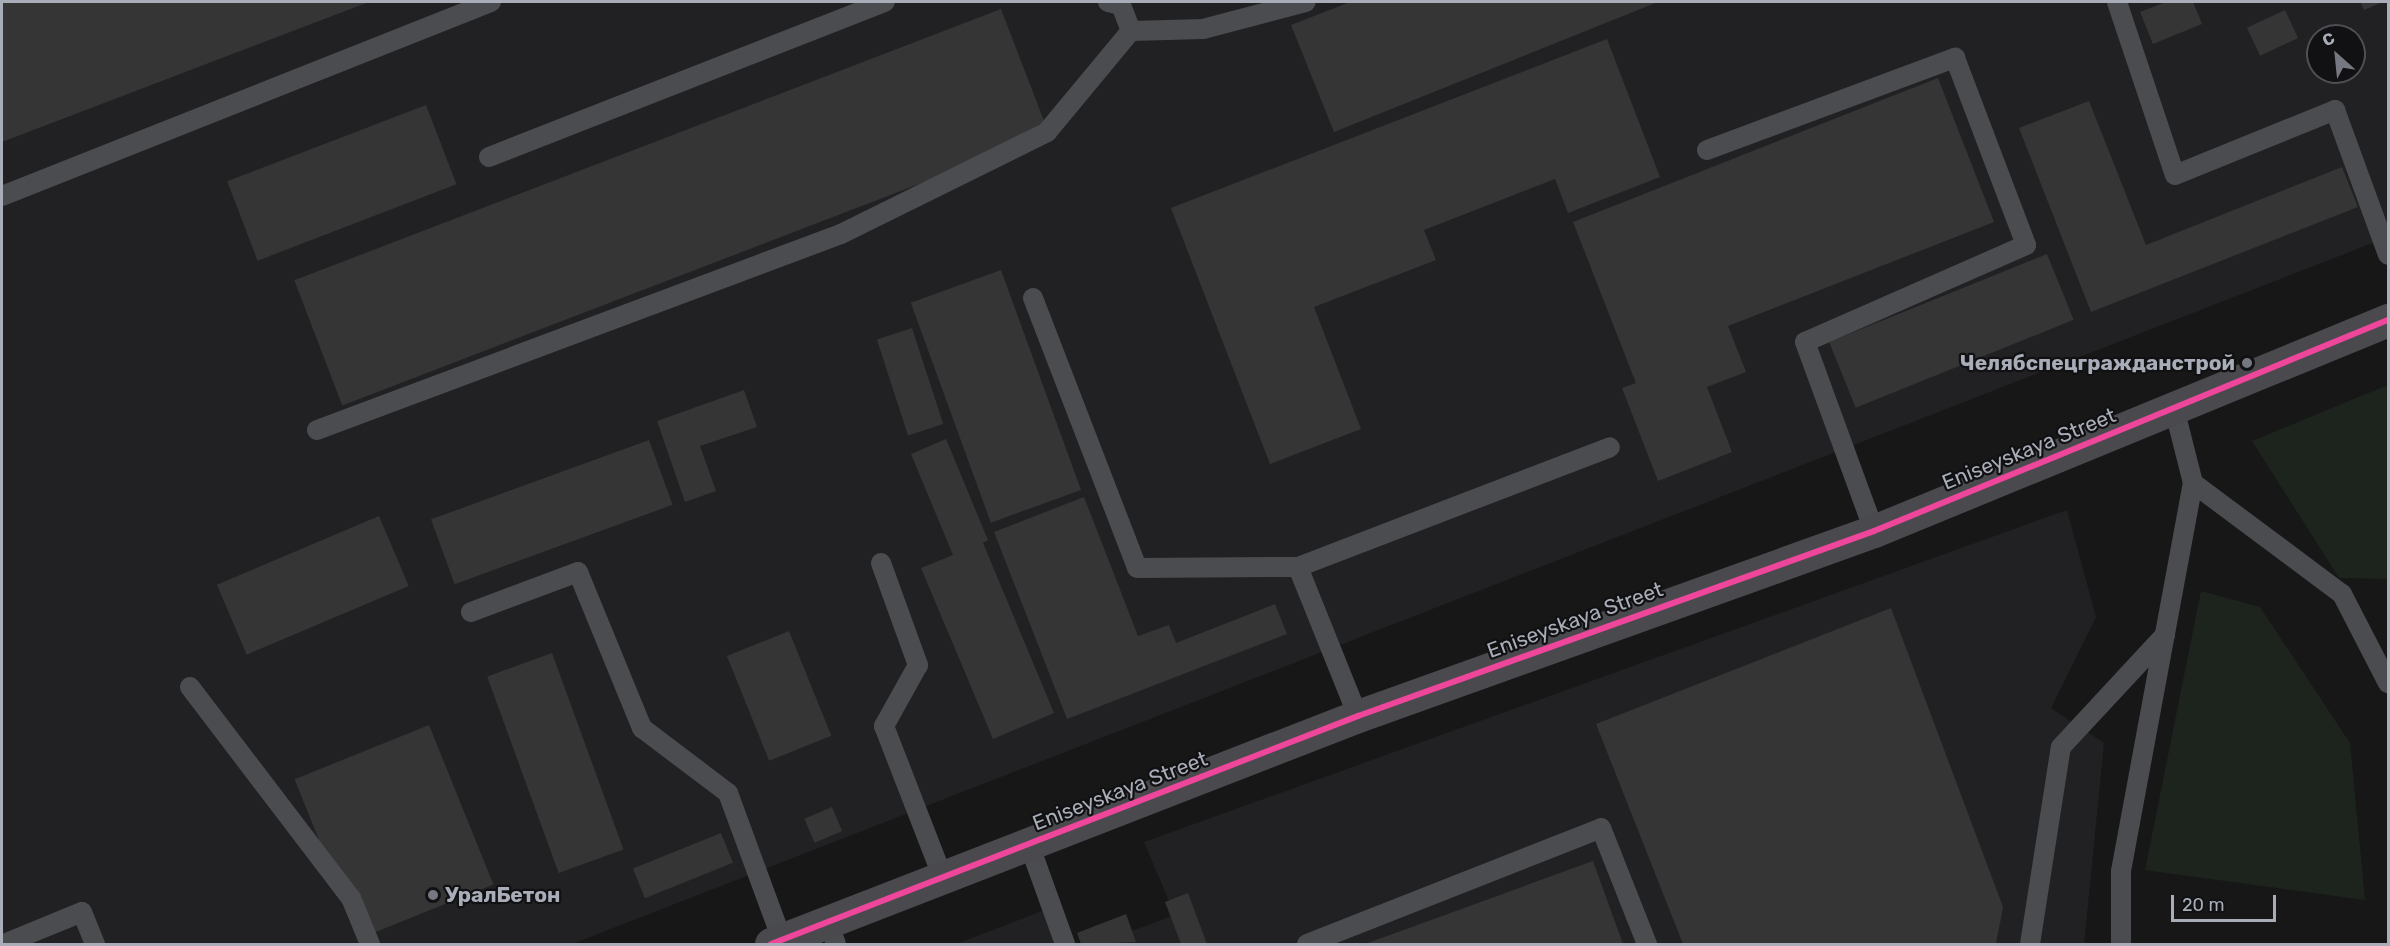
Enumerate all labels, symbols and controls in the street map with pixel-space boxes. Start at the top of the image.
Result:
north arrow [2306,24,2366,84]
text: С [2319,28,2338,50]
place label: Челябспецгражданстрой [1960,350,2235,376]
marker: Челябспецгражданстрой [2240,356,2254,370]
street label: Eniseyskaya Street [1938,403,2120,495]
street label: Eniseyskaya Street [1484,576,1666,664]
street label: Eniseyskaya Street [1029,746,1211,836]
place label: УралБетон [445,882,561,908]
scale bar [2174,883,2279,921]
marker: УралБетон [426,888,440,902]
text: 20 m [2182,894,2224,916]

